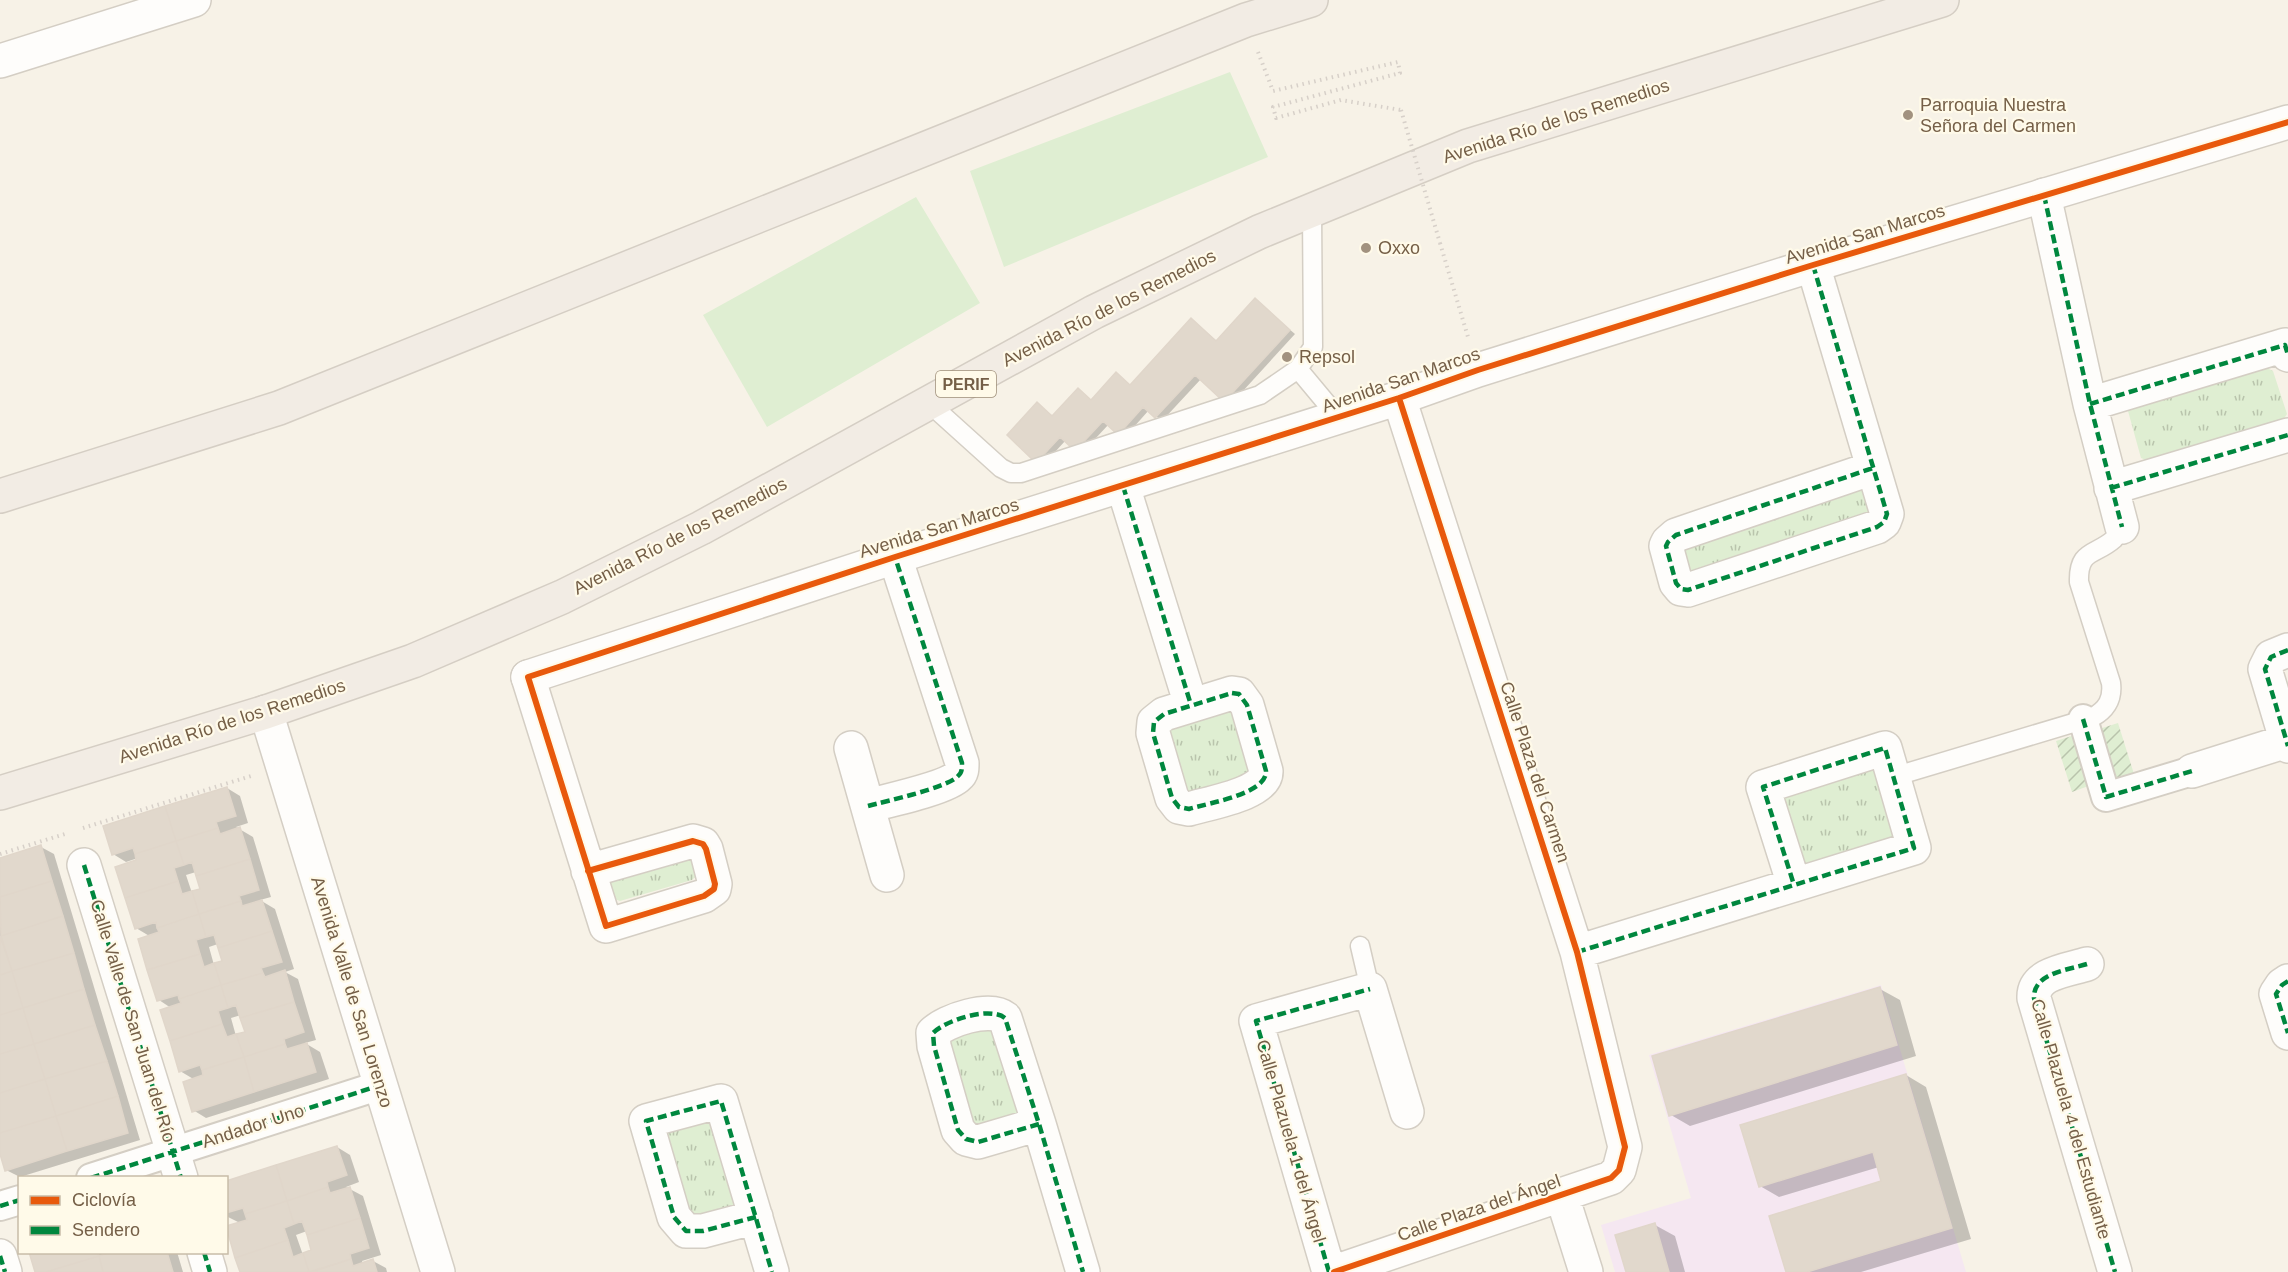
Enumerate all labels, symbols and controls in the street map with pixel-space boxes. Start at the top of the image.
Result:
street label: Avenida Río de los Remedios [1440,75,1672,167]
place label: Parroquia Nuestra Señora del Carmen [1920,95,2076,136]
marker: Parroquia Nuestra Señora del Carmen [1901,108,1915,122]
street label: Avenida San Marcos [1783,200,1947,268]
place label: Oxxo [1378,238,1420,258]
marker: Oxxo [1359,241,1373,255]
street label: Avenida Río de los Remedios [999,245,1219,371]
street label: Avenida San Marcos [1319,344,1483,416]
place label: Repsol [1299,347,1355,367]
marker: Repsol [1280,350,1294,364]
road number: PERIF [936,371,996,397]
street label: Avenida Río de los Remedios [570,473,790,599]
street label: Avenida San Marcos [857,494,1021,562]
street label: Avenida Río de los Remedios [116,675,348,767]
street label: Calle Plaza del Carmen [1496,679,1574,865]
street label: Avenida Valle de San Lorenzo [307,874,397,1110]
street label: Calle Valle de San Juan del Río [86,897,180,1145]
street label: Calle Plazuela 4 del Estudiante [2027,996,2115,1242]
street label: Calle Plazuela 1 del Ángel [1252,1037,1330,1245]
street label: Andador Uno [199,1100,307,1152]
street label: Calle Plaza del Ángel [1395,1171,1563,1245]
legend [18,1176,228,1254]
text: Ciclovía [72,1190,137,1210]
text: Sendero [72,1220,140,1240]

